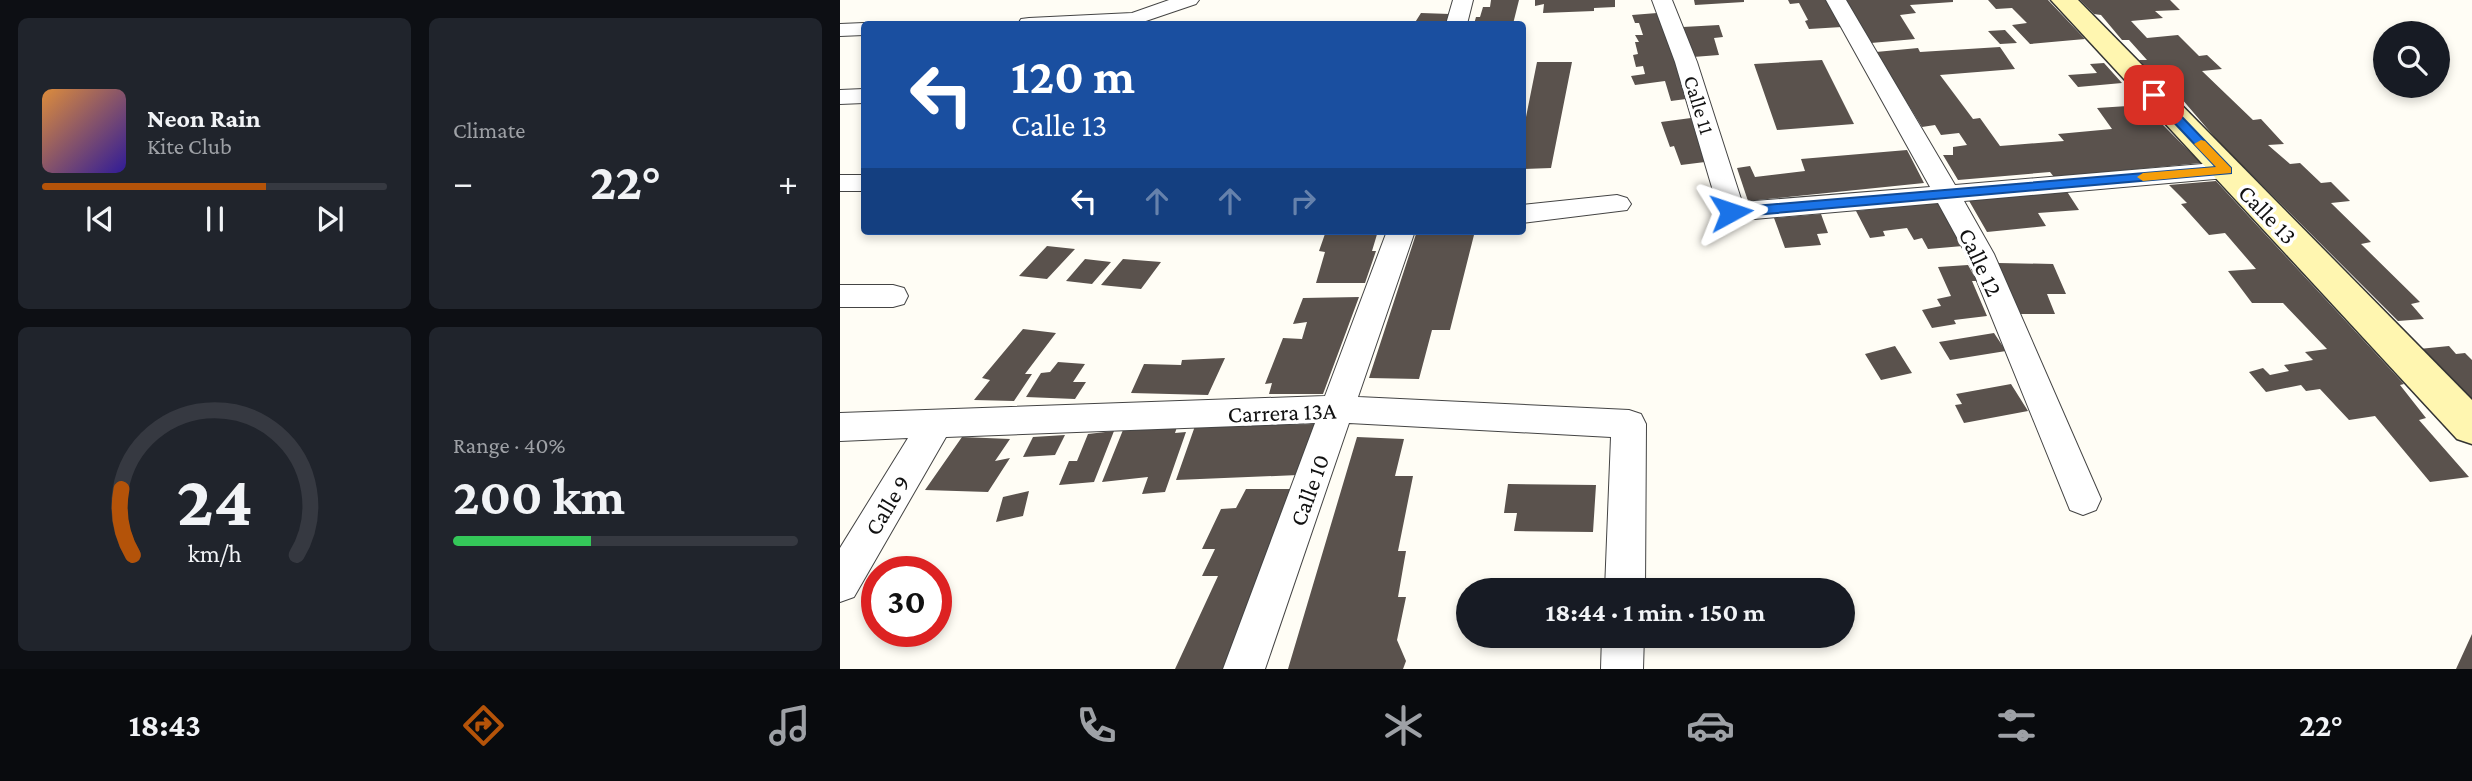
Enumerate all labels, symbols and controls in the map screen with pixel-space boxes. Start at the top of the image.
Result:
map controls [2373,21,2450,98]
button: search [2373,21,2450,98]
icon: left [896,49,987,140]
text: 120 m [1011,49,1135,104]
pin [2124,65,2184,125]
street label: Calle 11 [1679,73,1719,137]
icon: arrive [2135,76,2173,114]
text: Neon Rain [147,104,261,133]
text: Calle 13 [1011,107,1107,143]
text: Climate [453,117,525,143]
text: Kite Club [147,133,232,159]
text: 22° [590,152,661,210]
text: − [453,161,473,203]
text: + [778,161,798,203]
position arrow [1694,175,1768,249]
street label: Calle 13 [2233,179,2303,249]
icon: left [1065,182,1103,220]
icon: ahead [1138,182,1176,220]
icon: ahead [1211,182,1249,220]
icon: right [1284,182,1322,220]
icon: previous [81,200,119,238]
icon: pause [196,200,234,238]
icon: next [311,200,349,238]
street label: Calle 12 [1954,224,2008,300]
street label: Carrera 13A [1227,397,1337,427]
text: Range · 40% [453,432,566,458]
street label: Calle 10 [1284,450,1334,530]
text: 24 [176,460,253,541]
text: 200 km [453,467,625,525]
street label: Calle 9 [859,470,915,540]
text: km/h [188,540,241,567]
speed limit sign: 30 [861,556,952,647]
text: 18:44 · 1 min · 150 m [1546,598,1765,627]
icon: directions [459,701,508,750]
icon: music [765,701,814,750]
icon: phone [1072,701,1121,750]
icon: climate [1379,701,1428,750]
icon: car [1686,701,1735,750]
icon: filters [1992,701,2041,750]
text: 18:43 [129,707,201,743]
text: 22° [2299,707,2343,743]

